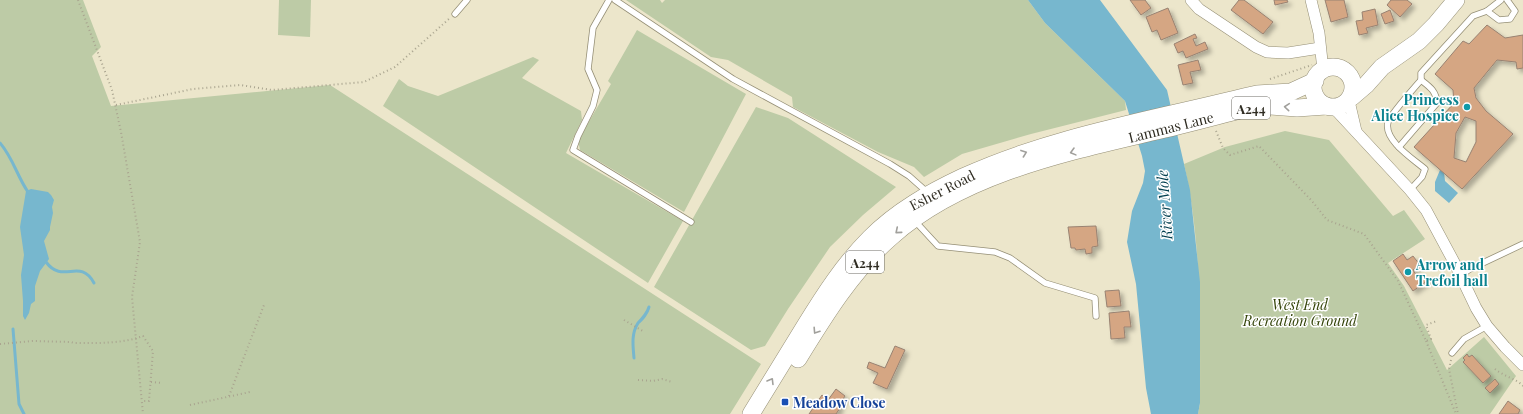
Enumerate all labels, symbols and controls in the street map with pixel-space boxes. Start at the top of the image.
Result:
place label: Princess Alice Hospice [1371,90,1459,125]
road number: A244 [1232,97,1270,119]
one-way arrow [1284,102,1290,111]
marker: Princess Alice Hospice [1462,102,1472,112]
street label: Lammas Lane [1126,107,1216,147]
one-way arrow [1070,147,1077,156]
one-way arrow [1020,150,1027,158]
street label: Esher Road [906,165,978,215]
water label: River Mole [1152,169,1176,241]
one-way arrow [895,227,902,234]
road number: A244 [846,251,884,273]
place label: Arrow and Trefoil hall [1415,255,1488,290]
marker: Arrow and Trefoil hall [1403,267,1413,277]
park label: West End Recreation Ground [1242,295,1357,330]
one-way arrow [813,327,820,334]
one-way arrow [767,378,774,385]
place label: Meadow Close [793,393,886,412]
marker: Meadow Close [780,397,790,407]

